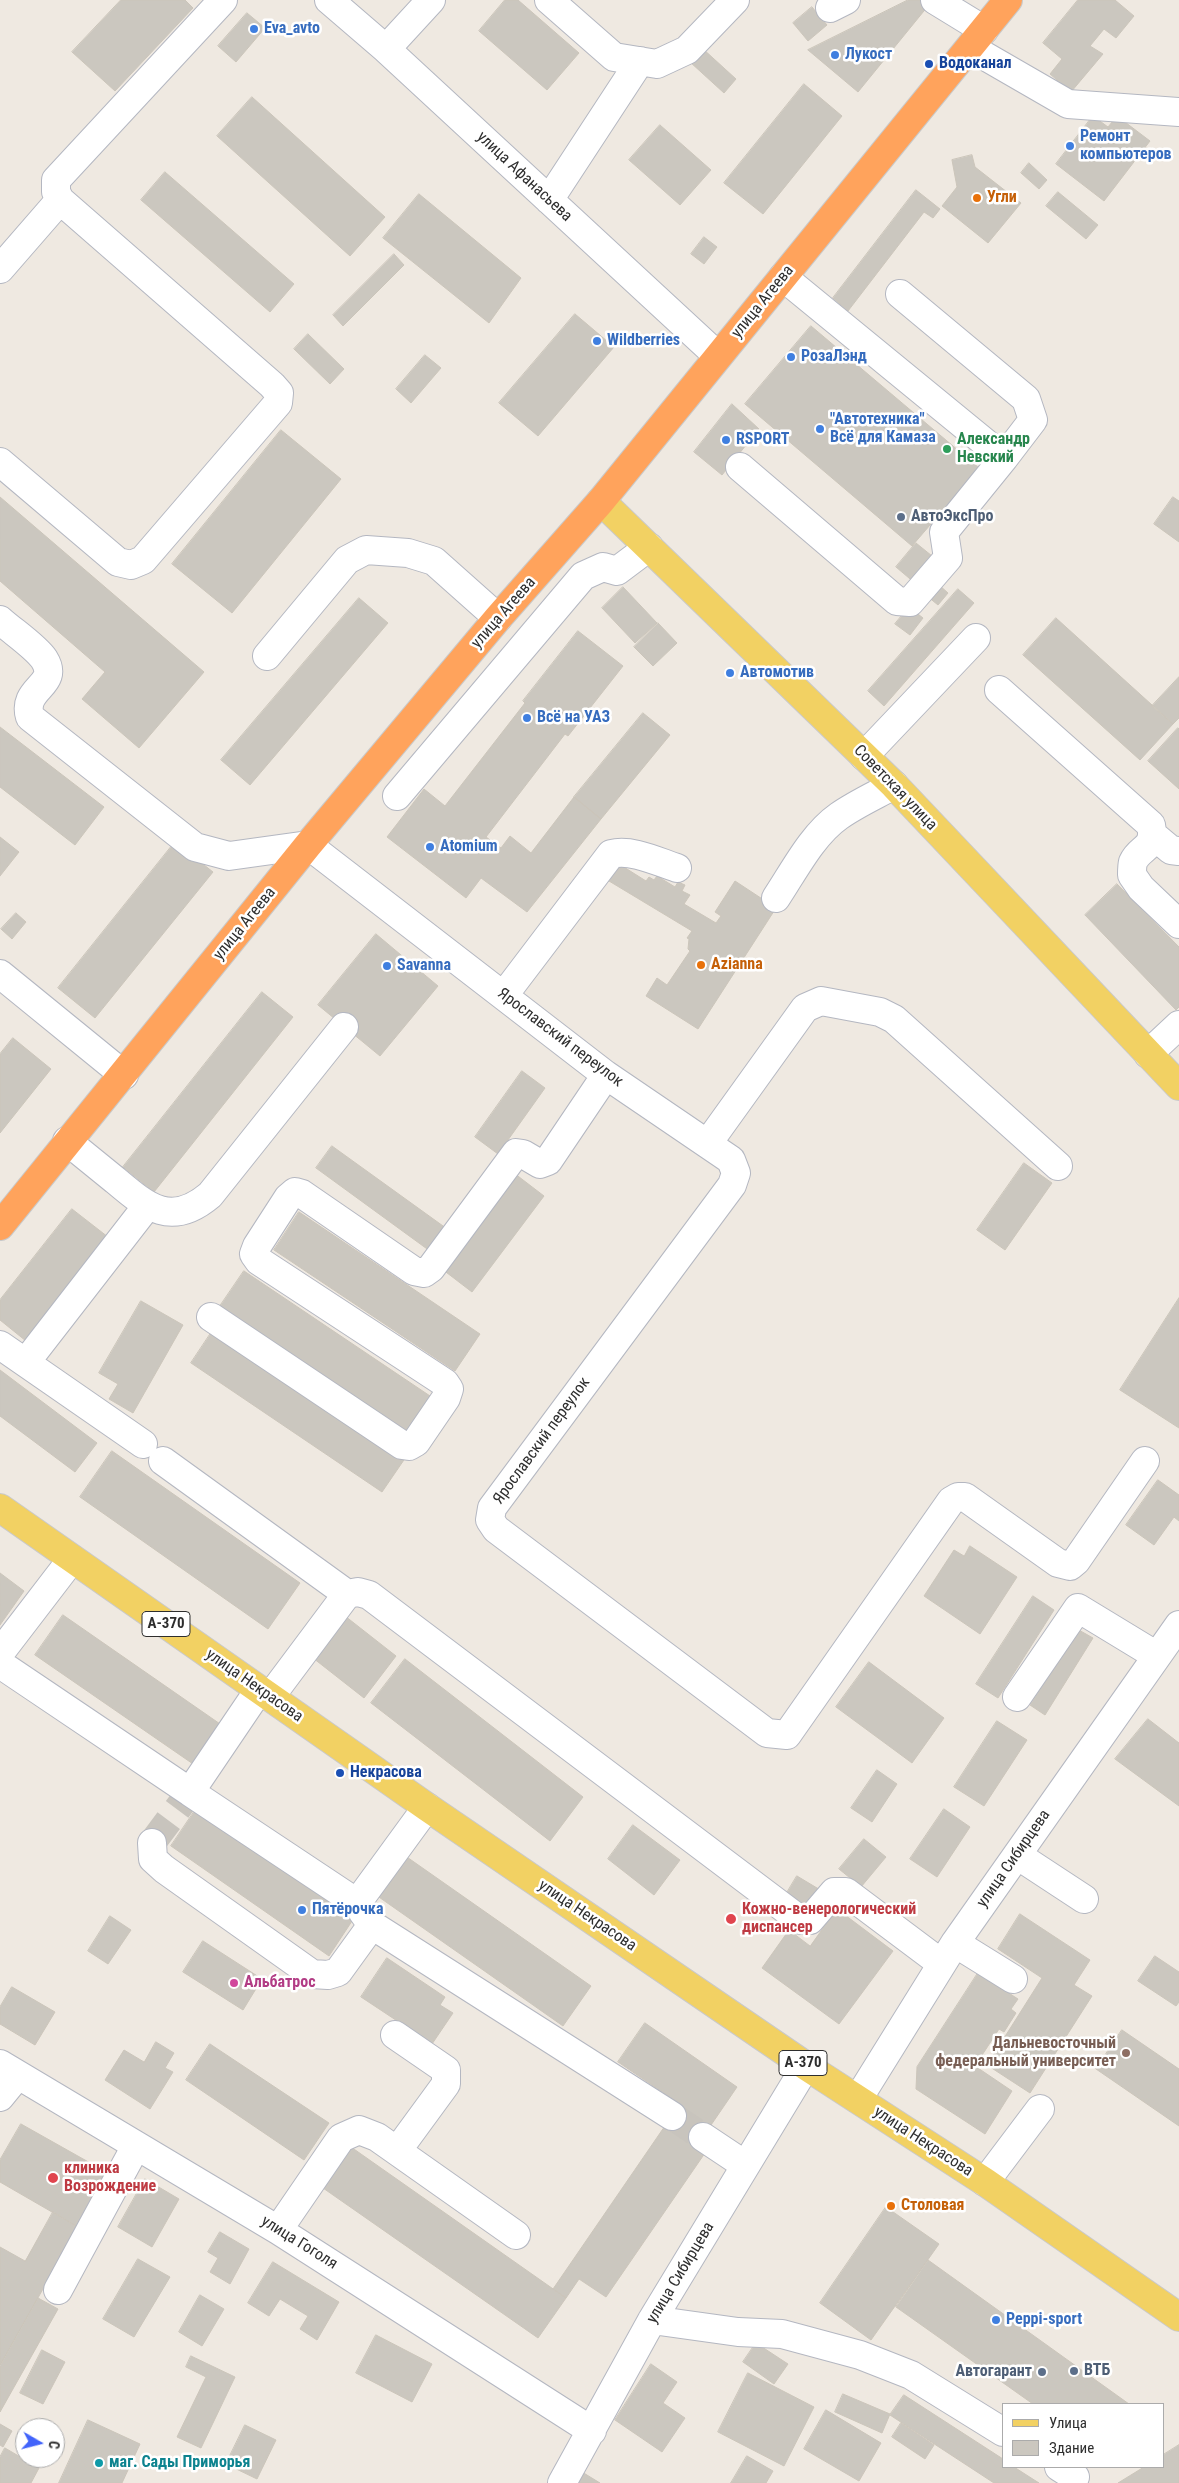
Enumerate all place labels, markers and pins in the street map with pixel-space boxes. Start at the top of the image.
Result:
place label: Eva_avto [264,19,320,39]
marker: Eva_avto [248,23,260,35]
place label: Лукост [845,45,892,65]
marker: Лукост [829,49,841,61]
place label: Водоканал [939,54,1012,74]
marker: Водоканал [923,58,935,70]
place label: Ремонт компьютеров [1080,127,1172,165]
marker: Ремонт компьютеров [1064,140,1076,152]
place label: Угли [987,188,1017,208]
marker: Угли [971,192,983,204]
place label: Wildberries [607,331,680,351]
marker: Wildberries [591,335,603,347]
place label: РозаЛэнд [801,347,867,367]
marker: РозаЛэнд [785,351,797,363]
place label: "Автотехника" Всё для Камаза [830,410,936,448]
marker: "Автотехника" Всё для Камаза [814,423,826,435]
place label: RSPORT [736,430,789,450]
place label: Александр Невский [957,430,1030,468]
marker: RSPORT [720,434,732,446]
marker: Александр Невский [941,443,953,455]
place label: АвтоЭксПро [911,507,993,527]
marker: АвтоЭксПро [895,511,907,523]
place label: Автомотив [740,663,814,683]
marker: Автомотив [724,667,736,679]
place label: Всё на УАЗ [537,708,610,728]
marker: Всё на УАЗ [521,712,533,724]
place label: Atomium [440,837,498,857]
marker: Atomium [424,841,436,853]
place label: Azianna [711,955,763,975]
place label: Savanna [397,956,451,976]
marker: Azianna [695,959,707,971]
marker: Savanna [381,960,393,972]
place label: Некрасова [350,1763,422,1783]
marker: Некрасова [334,1767,346,1779]
place label: Пятёрочка [312,1900,383,1920]
place label: Кожно-венерологический диспансер [742,1900,916,1938]
marker: Пятёрочка [296,1904,308,1916]
marker: Кожно-венерологический диспансер [724,1912,738,1926]
place label: Альбатрос [244,1973,316,1993]
marker: Альбатрос [228,1977,240,1989]
place label: Дальневосточный федеральный университет [935,2034,1116,2072]
marker: Дальневосточный федеральный университет [1120,2047,1132,2059]
place label: клиника Возрождение [64,2159,156,2197]
marker: клиника Возрождение [46,2171,60,2185]
place label: Столовая [901,2196,964,2216]
marker: Столовая [885,2200,897,2212]
place label: Peppi-sport [1006,2310,1082,2330]
marker: Peppi-sport [990,2314,1002,2326]
place label: ВТБ [1084,2361,1110,2381]
place label: Автогарант [955,2362,1032,2382]
marker: ВТБ [1068,2365,1080,2377]
marker: Автогарант [1036,2366,1048,2378]
place label: маг. Сады Приморья [109,2453,250,2473]
marker: маг. Сады Приморья [93,2457,105,2469]

